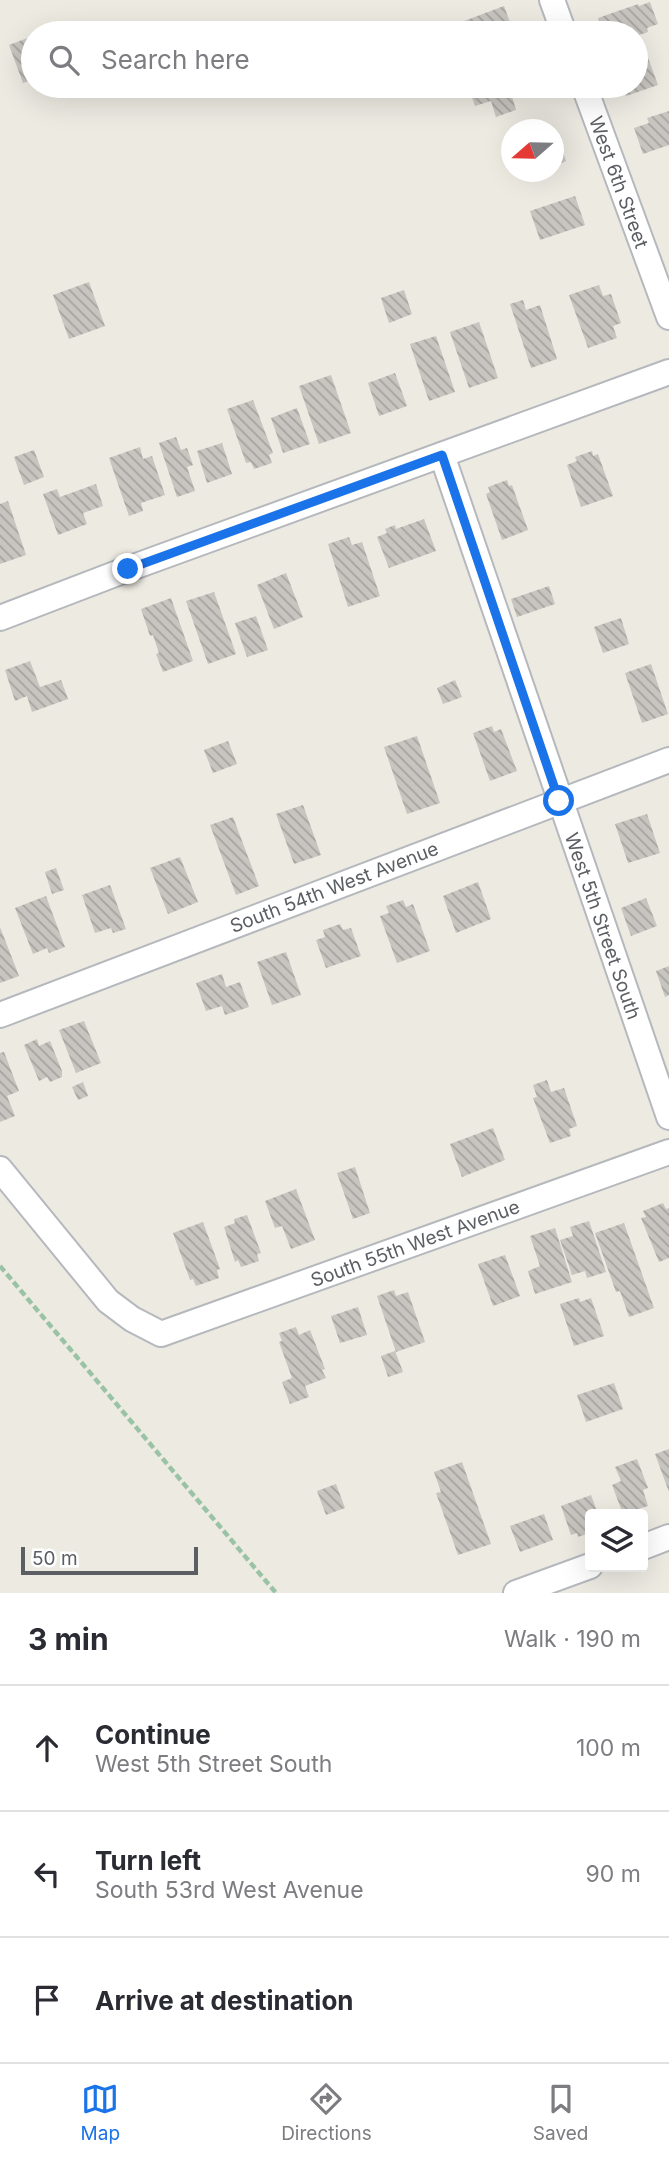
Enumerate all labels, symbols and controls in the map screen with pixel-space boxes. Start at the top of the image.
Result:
search box [21,21,648,98]
icon: search [45,41,83,79]
text: Search here [101,44,250,75]
street label: West 6th Street [584,113,653,251]
north arrow [501,119,564,182]
route end [112,553,143,584]
route start [543,785,574,816]
street label: West 5th Street South [560,830,645,1023]
street label: South 54th West Avenue [227,837,442,938]
street label: South 55th West Avenue [308,1195,523,1292]
map controls [585,1509,648,1572]
button: layers [585,1509,648,1572]
scale bar [21,1544,198,1576]
text: 50 m [32,1547,78,1570]
text: 3 min [28,1621,109,1657]
text: Walk · 190 m [504,1625,641,1653]
text: Continue [95,1719,211,1750]
icon: ahead [28,1729,66,1767]
text: 100 m [576,1734,641,1762]
text: West 5th Street South [95,1750,332,1778]
text: Turn left [95,1845,201,1876]
icon: left [28,1855,66,1893]
text: 90 m [586,1860,641,1888]
text: South 53rd West Avenue [95,1876,364,1904]
icon: arrive [28,1981,66,2019]
text: Arrive at destination [95,1985,354,2016]
tab: Map [81,2080,120,2145]
tab: Directions [281,2080,372,2145]
tab: Saved [533,2080,588,2145]

